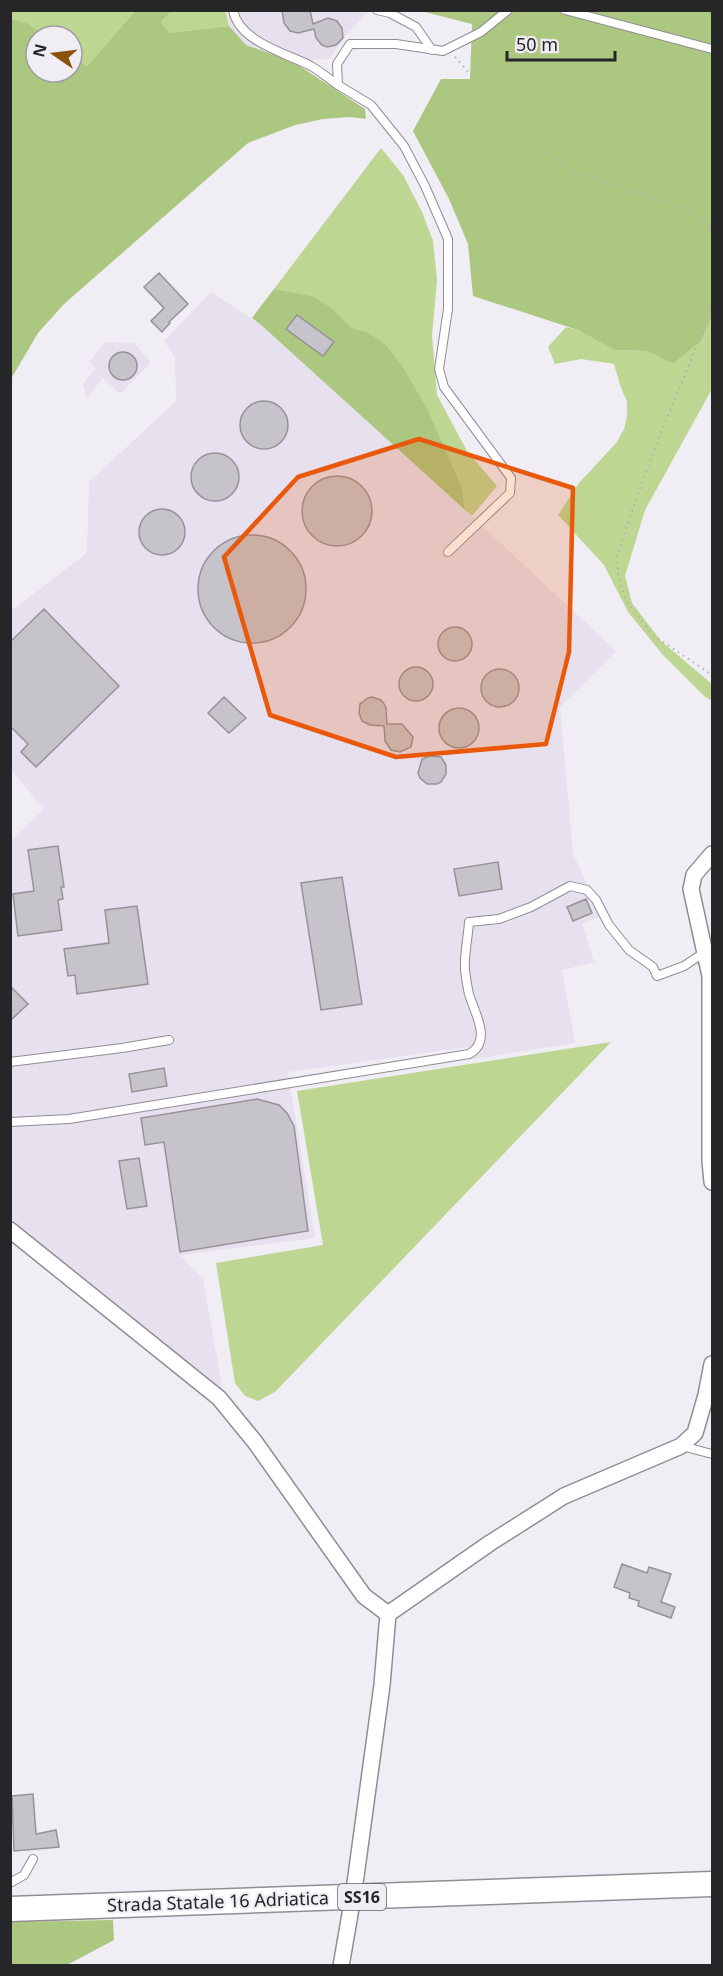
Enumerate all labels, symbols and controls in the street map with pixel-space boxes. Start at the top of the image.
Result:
north arrow [24,24,84,84]
scale bar [507,24,615,62]
text: 50 m [516,32,558,56]
text: N [27,41,52,59]
road number: SS16 [338,1884,386,1910]
street label: Strada Statale 16 Adriatica [107,1885,329,1917]

